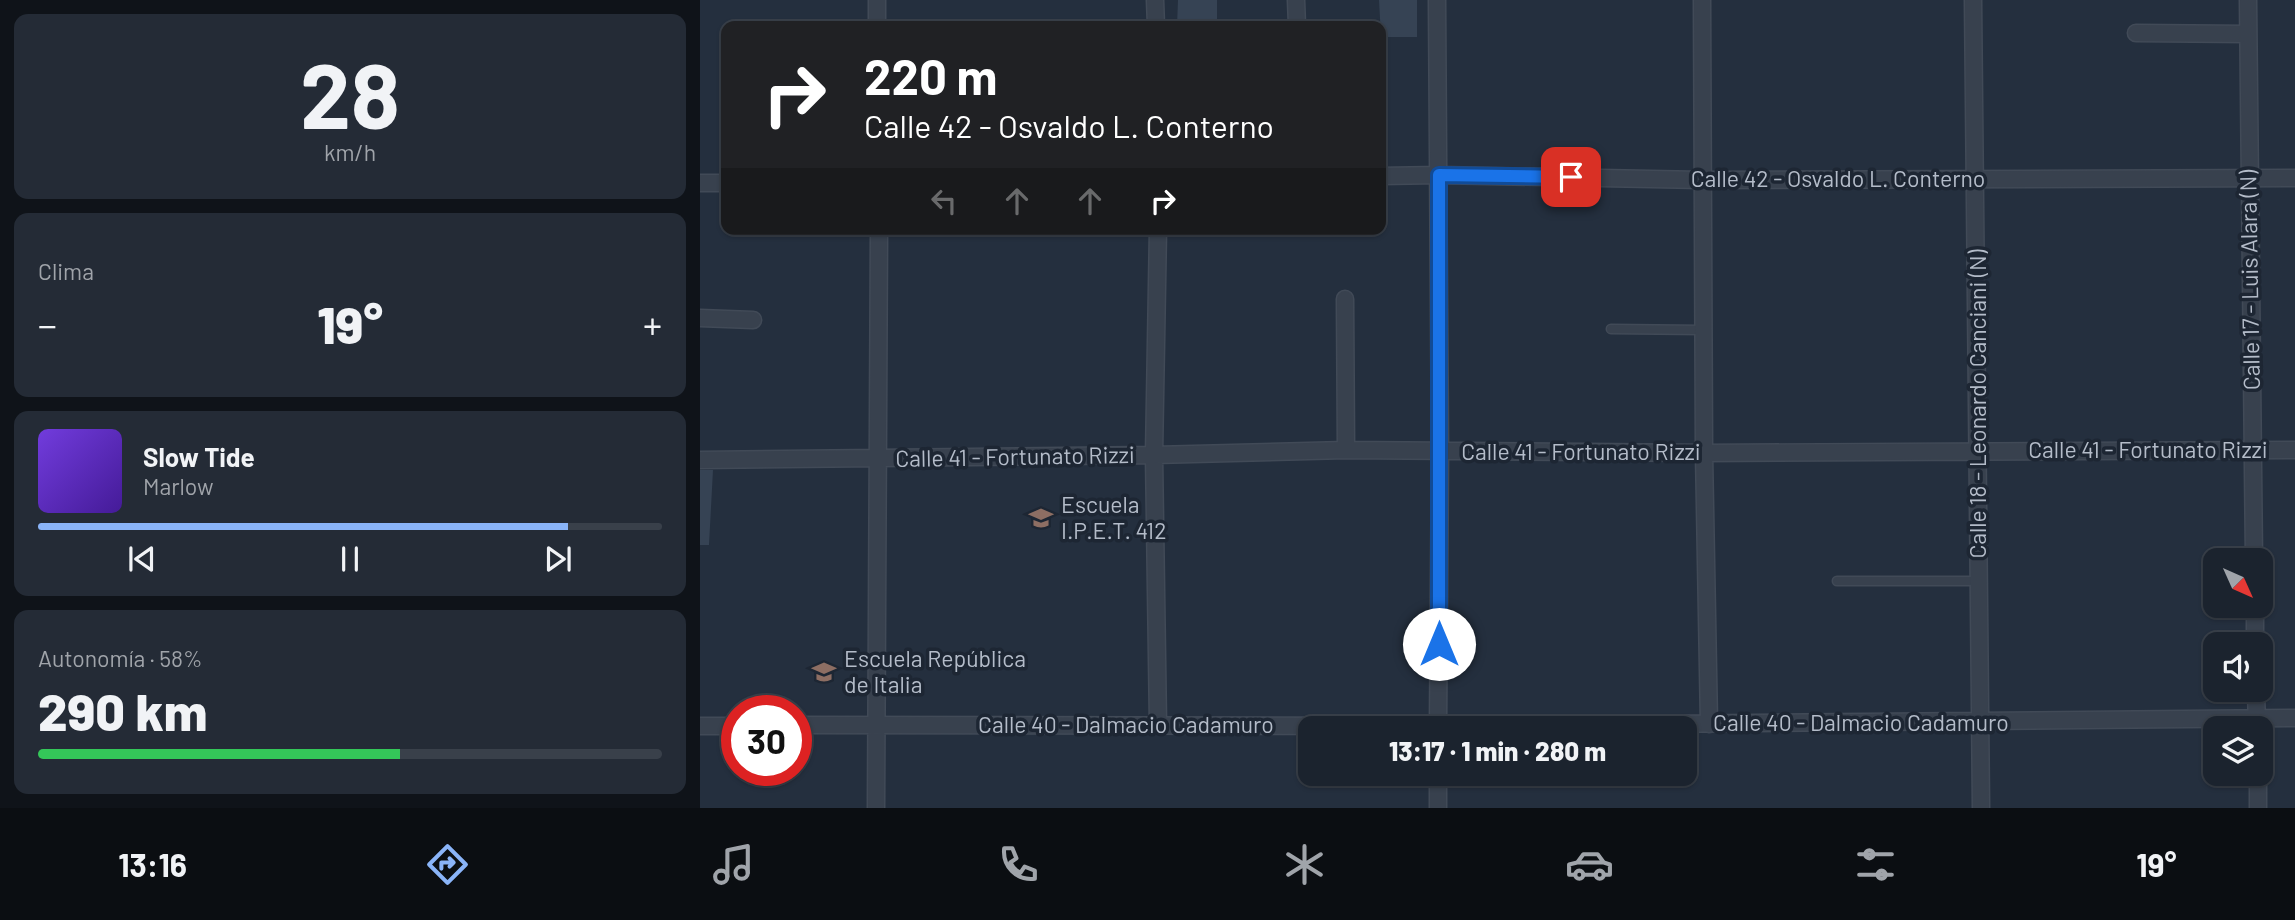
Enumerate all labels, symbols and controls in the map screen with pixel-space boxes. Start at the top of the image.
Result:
text: 28 [300,38,400,147]
text: 220 m [864,46,998,105]
icon: right [749,49,840,140]
text: Calle 42 - Osvaldo L. Conterno [864,106,1274,144]
text: km/h [324,138,376,166]
pin [1541,147,1601,207]
icon: arrive [1552,158,1590,196]
street label: Calle 42 - Osvaldo L. Conterno [1691,164,1985,192]
street label: Calle 17 - Luis Alara (N) [2233,169,2265,390]
icon: left [925,182,963,220]
icon: ahead [998,182,1036,220]
icon: ahead [1071,182,1109,220]
icon: right [1144,182,1182,220]
street label: Calle 18 - Leonardo Canciani (N) [1963,248,1991,559]
text: Clima [38,257,94,285]
text: 19° [317,292,383,354]
text: − [38,301,57,347]
text: + [643,301,662,347]
street label: Calle 41 - Fortunato Rizzi [2028,435,2268,463]
street label: Calle 41 - Fortunato Rizzi [1461,437,1701,465]
street label: Calle 41 - Fortunato Rizzi [895,440,1135,472]
text: Slow Tide [143,441,255,472]
text: Marlow [143,472,214,500]
place label: Escuela I.P.E.T. 412 [1061,490,1167,544]
school or university icon: Escuela I.P.E.T. 412 [1027,504,1055,532]
icon: previous [123,540,161,578]
icon: pause [331,540,369,578]
icon: next [539,540,577,578]
north arrow [2203,548,2273,618]
map controls [2203,548,2273,786]
position arrow [1402,607,1476,681]
button: sound [2203,632,2273,702]
text: Autonomía · 58% [38,644,203,672]
place label: Escuela República de Italia [844,644,1026,698]
school or university icon: Escuela República de Italia [810,658,838,686]
text: 290 km [38,679,207,741]
speed limit sign: 30 [721,695,812,786]
street label: Calle 40 - Dalmacio Cadamuro [1713,708,2009,736]
street label: Calle 40 - Dalmacio Cadamuro [978,710,1274,738]
button: layers [2203,716,2273,786]
text: 13:17 · 1 min · 280 m [1389,735,1606,766]
icon: directions [423,840,472,889]
icon: music [709,840,758,889]
icon: phone [994,840,1043,889]
icon: climate [1280,840,1329,889]
icon: car [1565,840,1614,889]
icon: filters [1851,840,1900,889]
text: 13:16 [118,845,187,883]
text: 19° [2136,845,2177,883]

